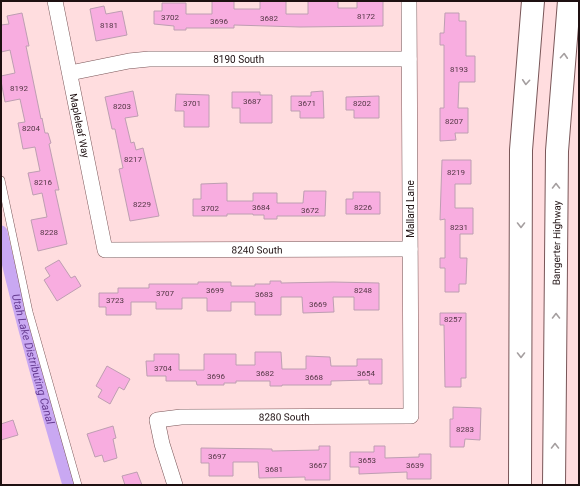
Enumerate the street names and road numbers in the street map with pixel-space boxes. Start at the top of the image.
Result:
street label: 8190 South [213,54,264,65]
street label: Mapleleaf Way [68,92,91,159]
street label: Mallard Lane [405,180,416,238]
street label: Bangerter Highway [551,200,563,285]
street label: 8240 South [232,244,283,256]
street label: 8280 South [259,411,310,423]

